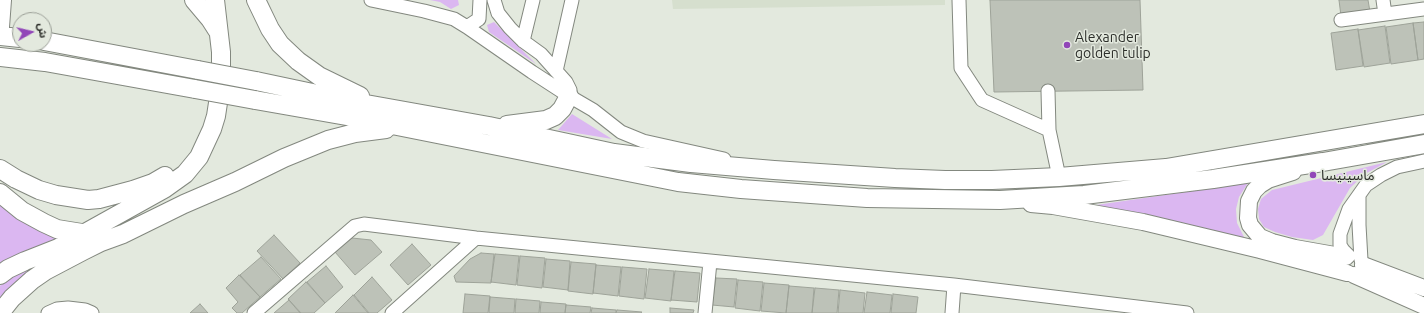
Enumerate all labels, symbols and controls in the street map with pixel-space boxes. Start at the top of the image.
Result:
north arrow [12,12,52,52]
text: ش [36,22,50,39]
place label: Alexander golden tulip [1075,29,1151,62]
marker: Alexander golden tulip [1062,40,1072,50]
place label: ماسينيسا [1321,167,1375,183]
marker: ماسينيسا [1308,170,1318,180]

